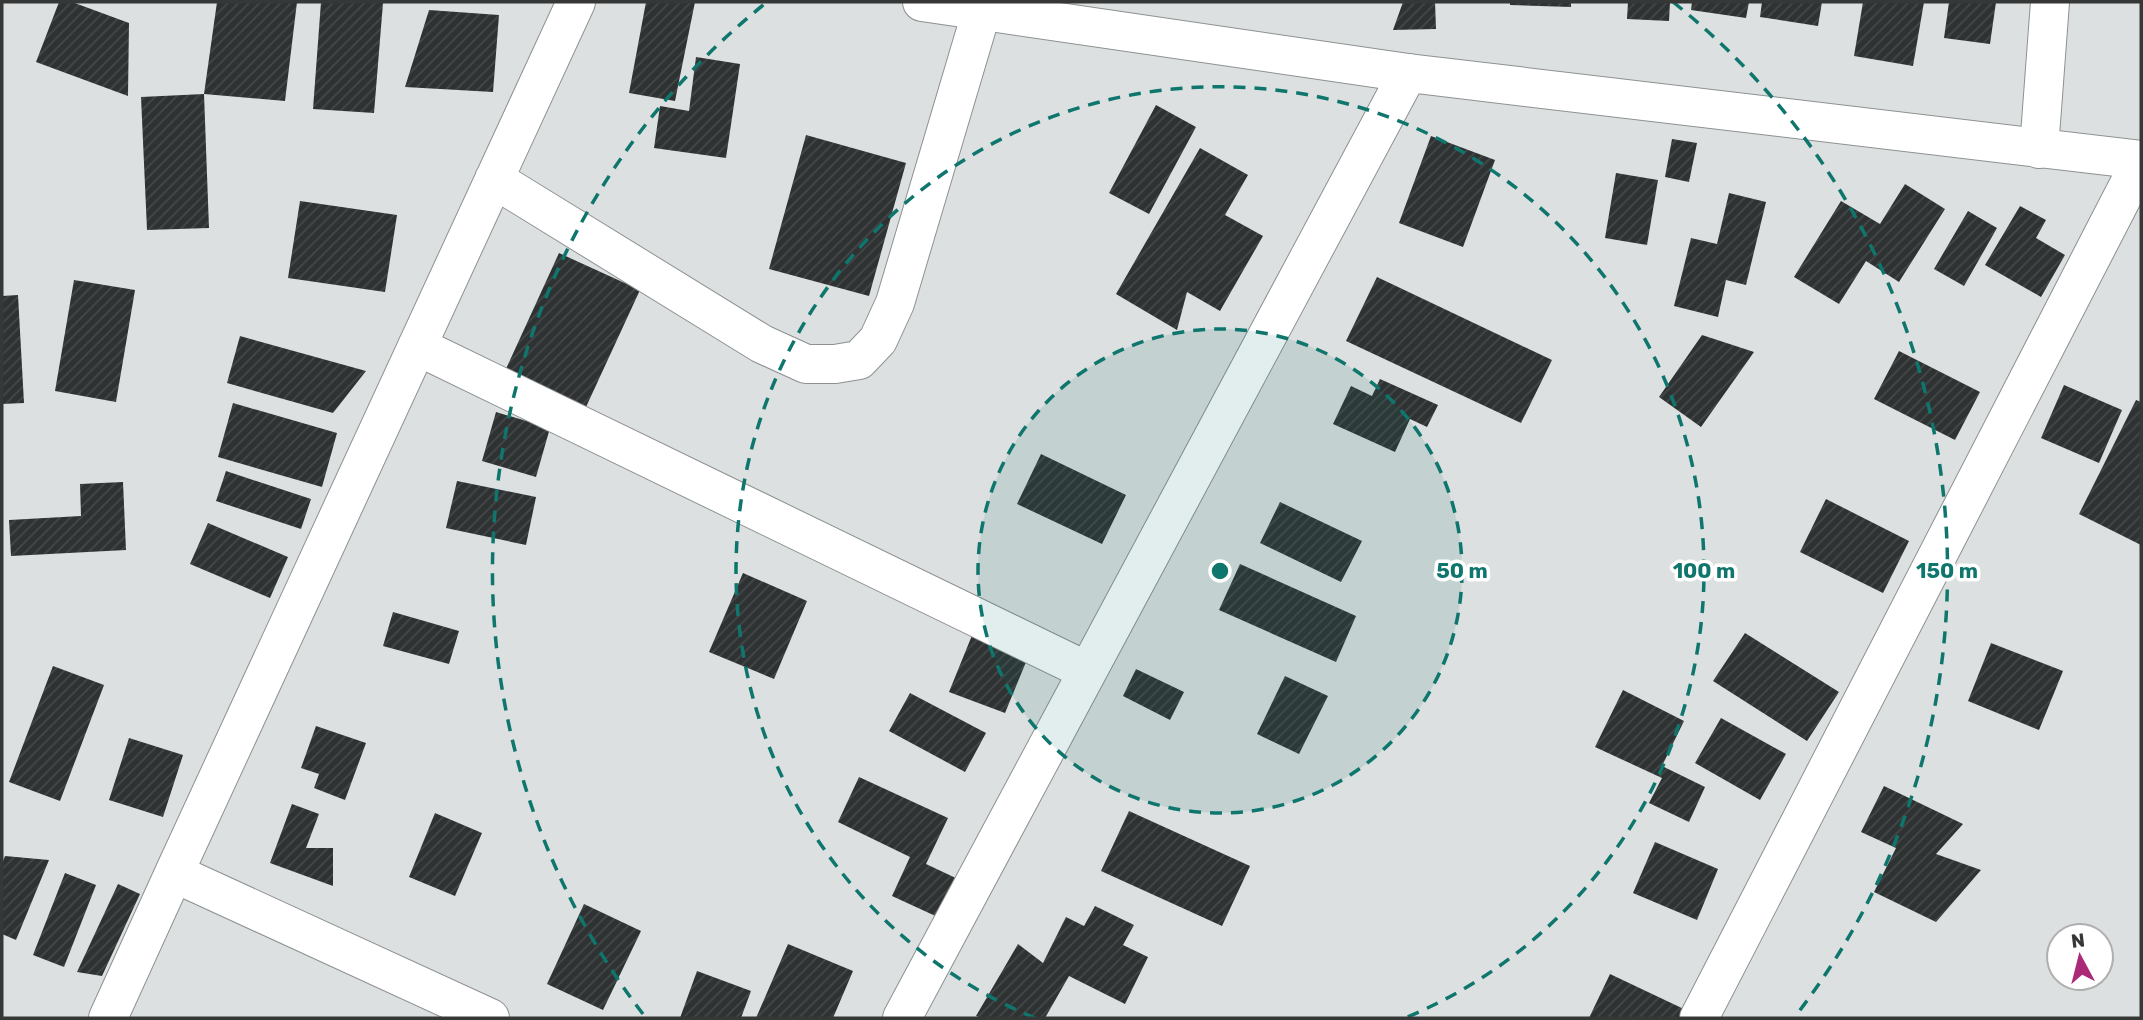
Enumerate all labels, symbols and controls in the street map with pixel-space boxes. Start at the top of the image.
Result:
text: 50 m [1436,558,1488,583]
text: 100 m [1673,558,1735,583]
text: 150 m [1916,558,1978,583]
centre of rings [1208,559,1232,583]
north arrow [2045,922,2115,992]
text: N [2070,928,2086,953]

